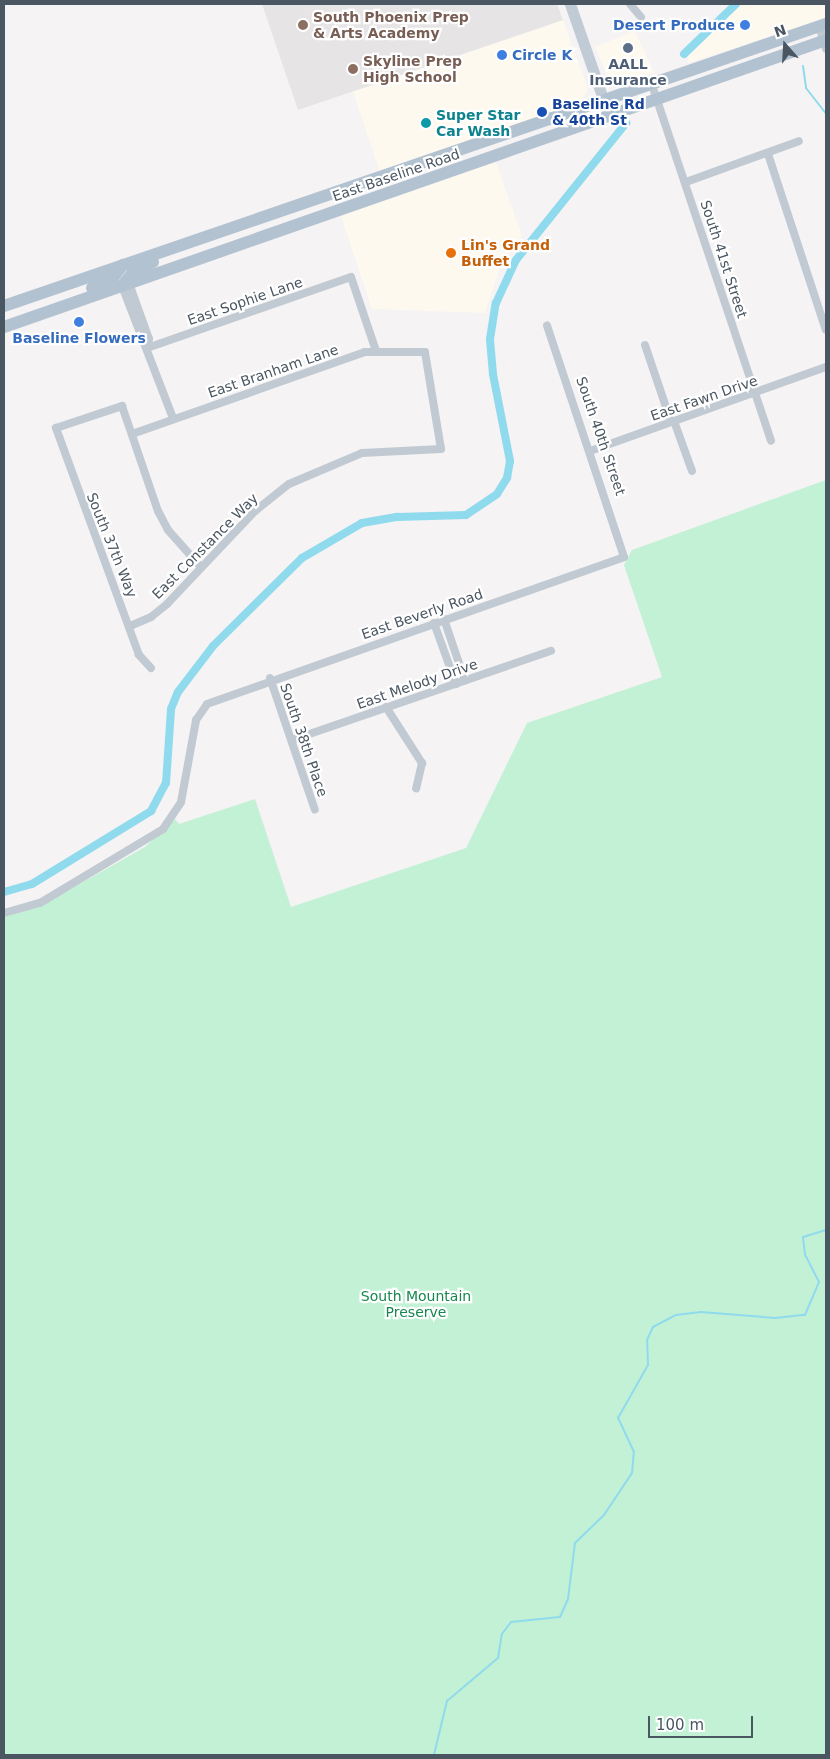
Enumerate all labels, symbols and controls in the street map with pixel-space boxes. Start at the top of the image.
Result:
place label: South Phoenix Prep & Arts Academy [313,9,469,41]
place label: Desert Produce [613,17,735,33]
marker: South Phoenix Prep & Arts Academy [297,19,309,31]
marker: Desert Produce [739,19,751,31]
north arrow [760,20,810,70]
text: N [772,21,788,40]
marker: AALL Insurance [622,42,634,54]
place label: Circle K [512,47,572,63]
marker: Circle K [496,49,508,61]
place label: Skyline Prep High School [363,53,462,85]
place label: AALL Insurance [589,56,667,88]
marker: Skyline Prep High School [347,63,359,75]
place label: Baseline Rd & 40th St [552,96,645,128]
marker: Baseline Rd & 40th St [536,106,548,118]
place label: Super Star Car Wash [436,107,520,140]
marker: Super Star Car Wash [420,117,432,129]
street label: East Baseline Road [330,145,462,205]
street label: South 41st Street [697,198,751,320]
place label: Lin's Grand Buffet [461,237,550,270]
marker: Lin's Grand Buffet [445,247,457,259]
street label: East Sophie Lane [185,273,305,329]
marker: Baseline Flowers [73,316,85,328]
place label: Baseline Flowers [12,330,146,346]
street label: East Branham Lane [206,341,340,401]
street label: East Fawn Drive [648,372,760,424]
street label: South 40th Street [573,374,629,498]
street label: South 37th Way [83,490,141,600]
street label: East Constance Way [149,490,261,602]
street label: East Beverly Road [359,585,485,643]
street label: East Melody Drive [354,655,480,713]
street label: South 38th Place [277,681,331,799]
park label: South Mountain Preserve [361,1288,471,1320]
scale bar [650,1706,755,1738]
text: 100 m [656,1716,704,1734]

